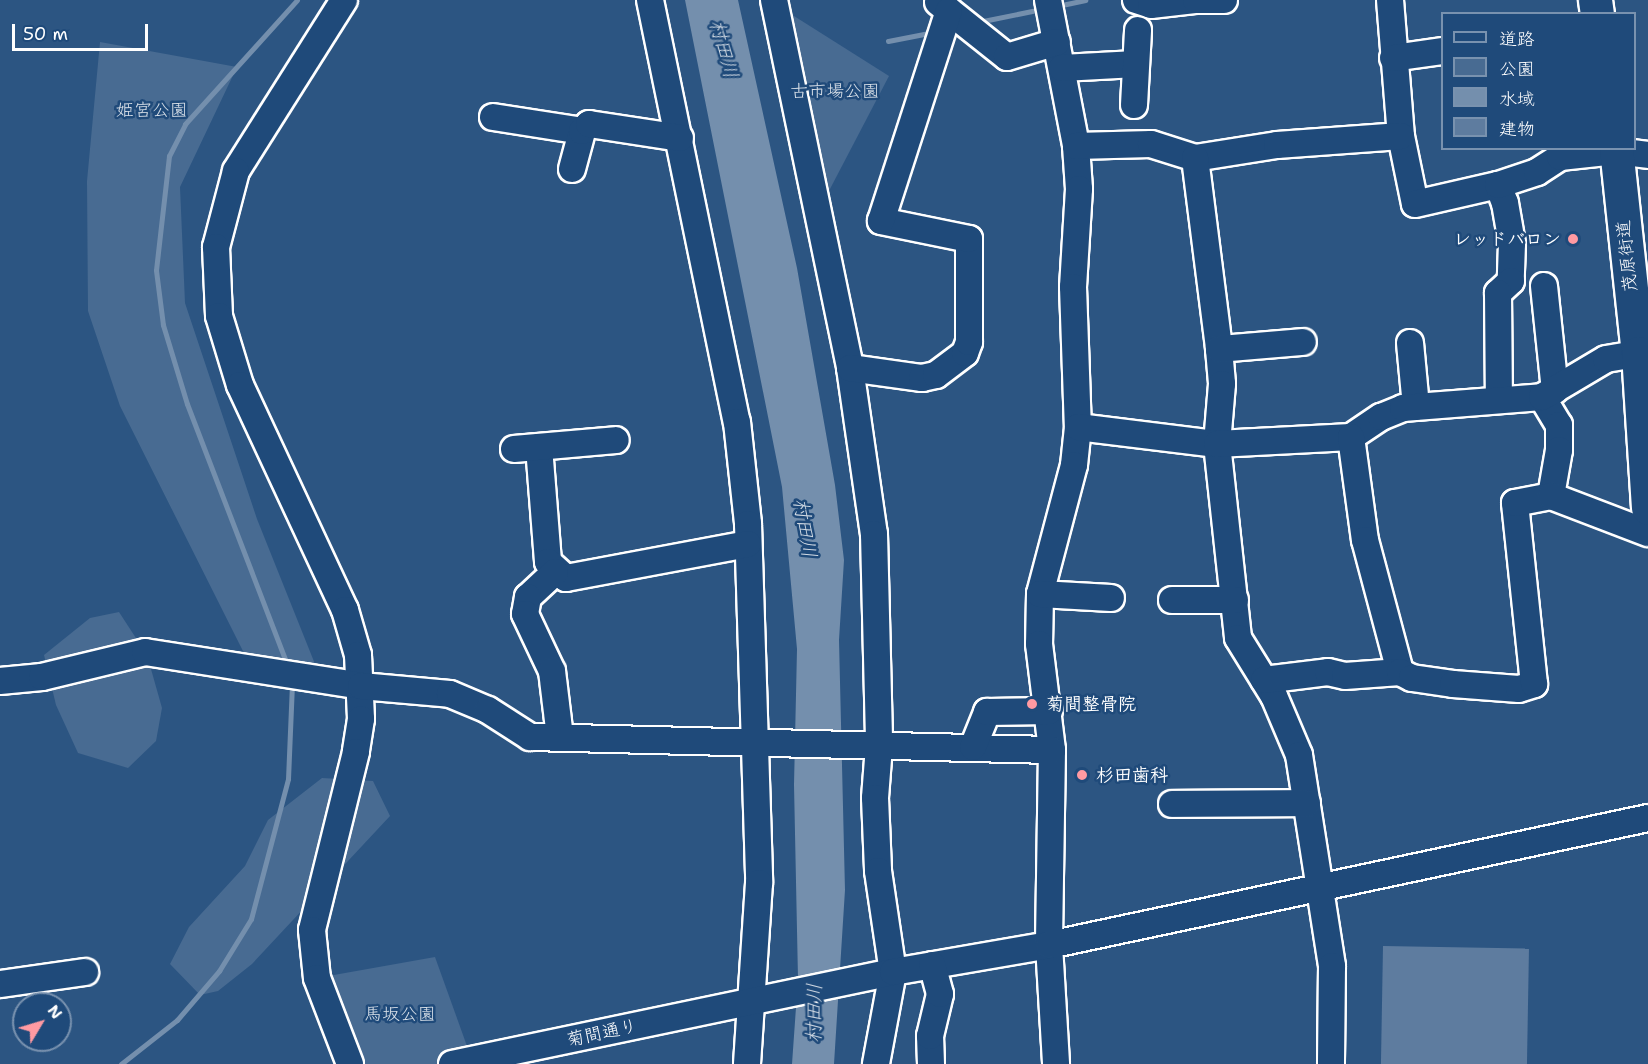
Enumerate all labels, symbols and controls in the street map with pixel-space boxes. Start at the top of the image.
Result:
scale bar [15,12,152,50]
legend [1441,12,1636,150]
water label: 村田川 [705,17,743,81]
text: 50 m [23,22,68,46]
text: 道路 [1499,27,1535,51]
text: 公園 [1499,57,1535,81]
park label: 古市場公園 [790,80,880,102]
text: 水域 [1499,87,1535,111]
park label: 姫宮公園 [116,99,188,121]
text: 建物 [1499,117,1535,141]
street label: 茂原街道 [1612,219,1642,293]
place label: レッドバロン [1453,228,1561,250]
marker: レッドバロン [1566,232,1580,246]
water label: 村田川 [788,496,822,560]
place label: 菊間整骨院 [1046,693,1136,715]
marker: 菊間整骨院 [1023,695,1041,713]
place label: 杉田歯科 [1096,764,1168,786]
marker: 杉田歯科 [1073,766,1091,784]
water label: 村田川 [801,983,827,1043]
north arrow [12,992,72,1052]
text: N [43,1000,67,1023]
park label: 馬坂公園 [364,1003,436,1025]
street label: 菊間通り [565,1015,639,1051]

